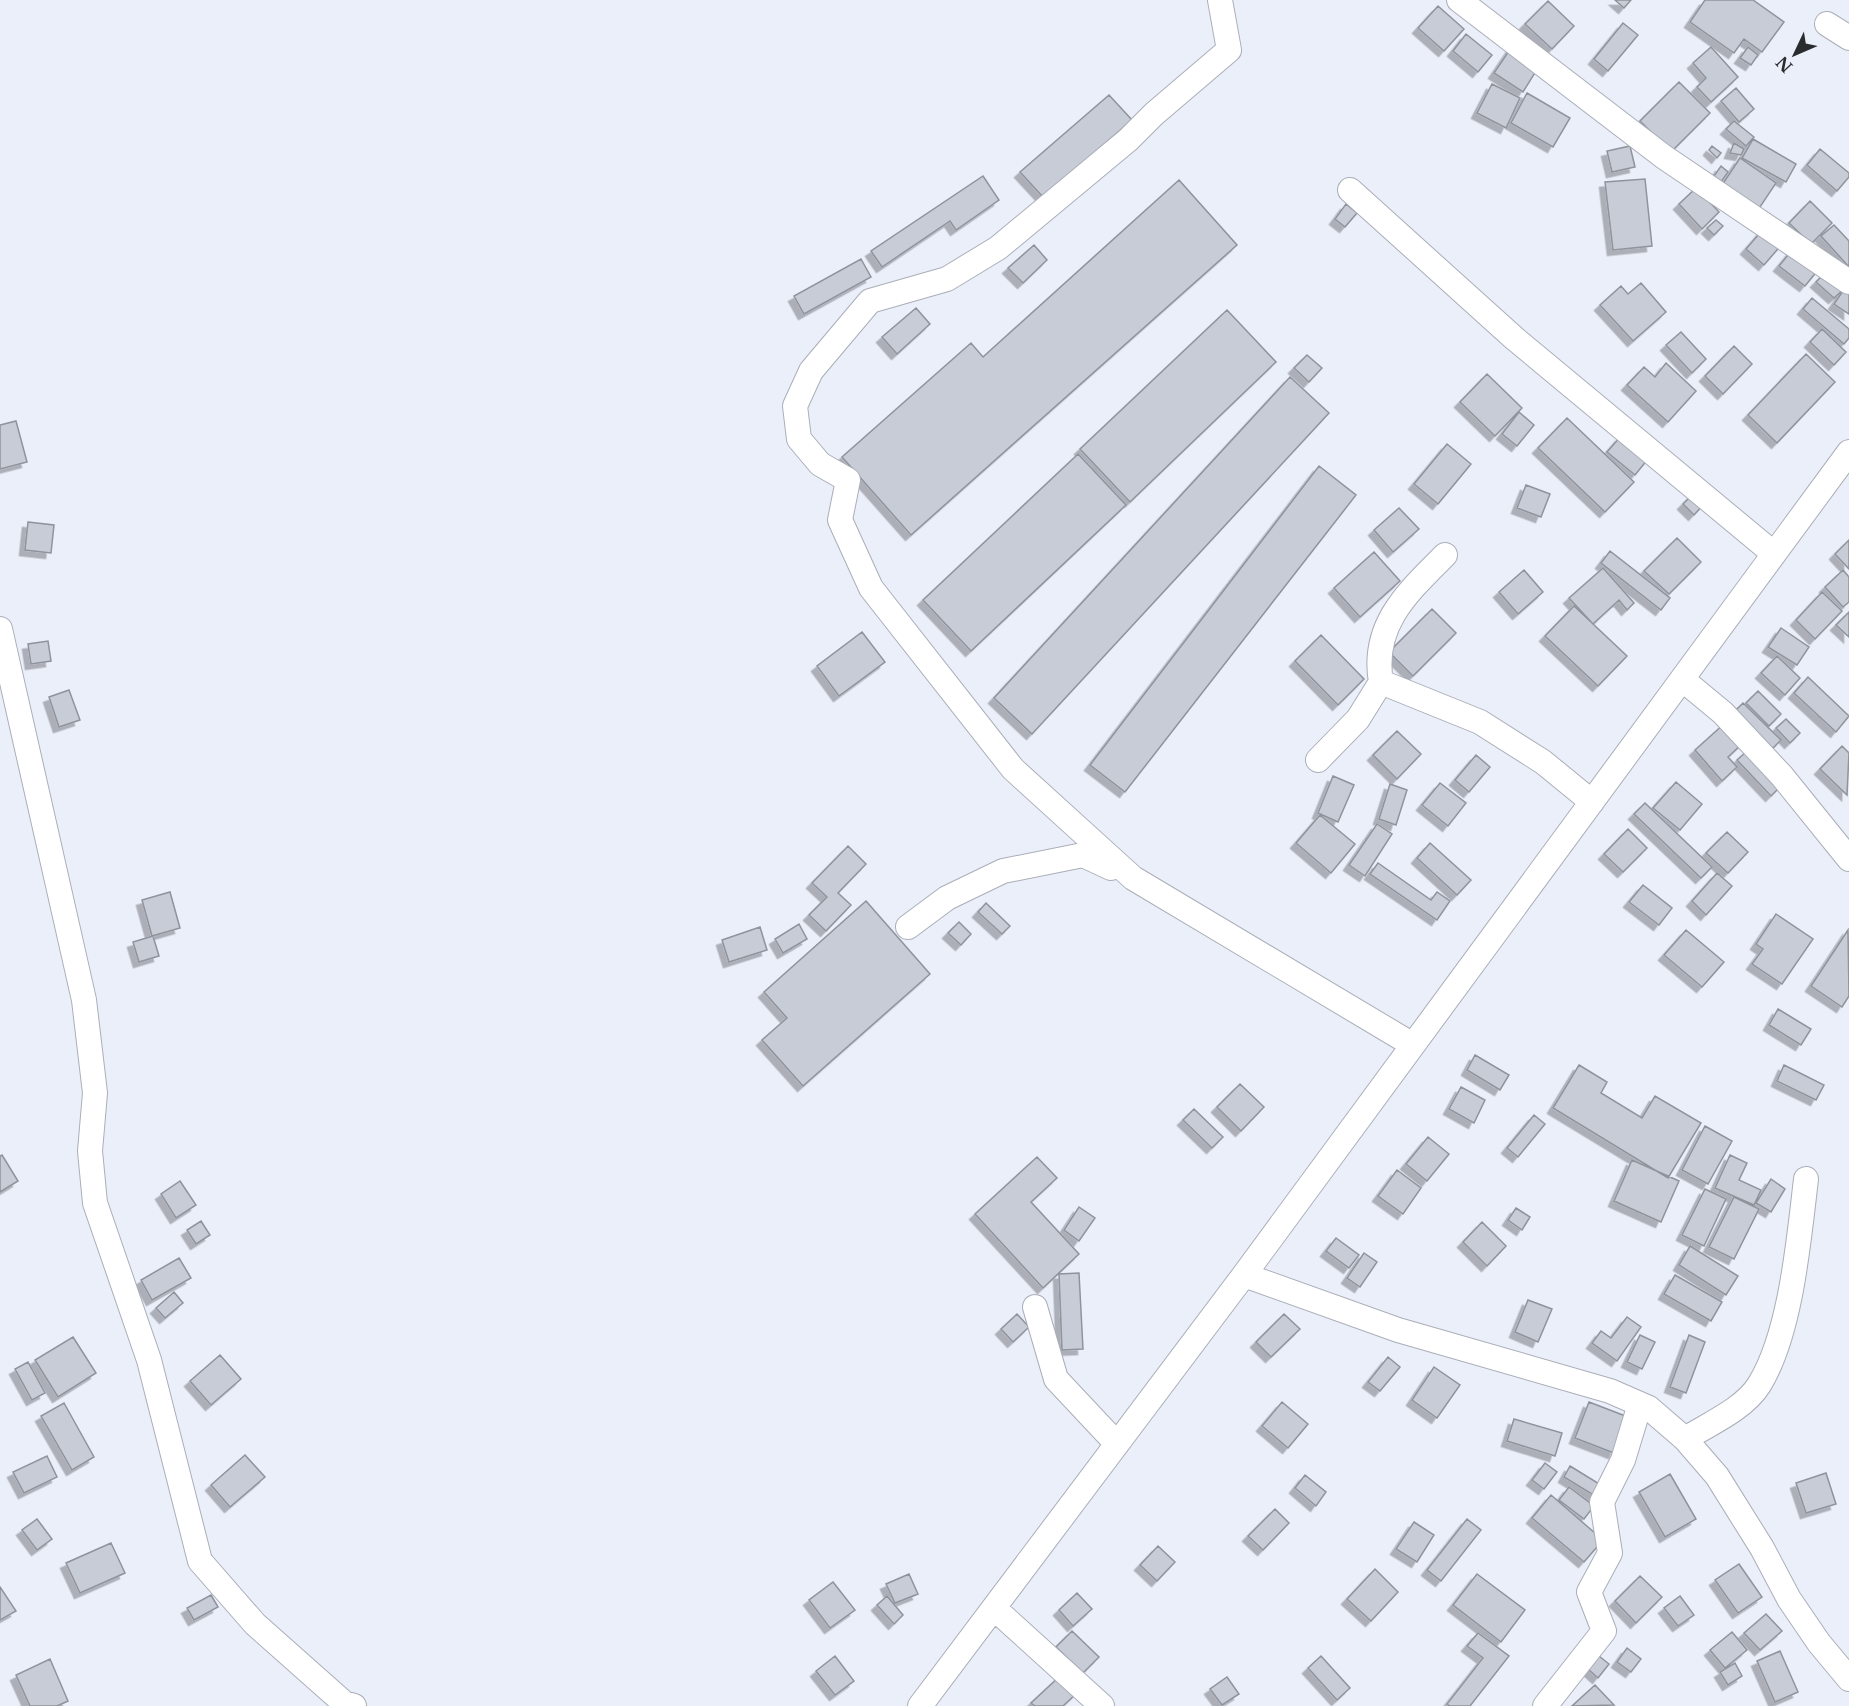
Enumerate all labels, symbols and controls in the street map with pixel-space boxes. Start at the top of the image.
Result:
north arrow [1765,24,1825,84]
text: N [1772,52,1797,77]

